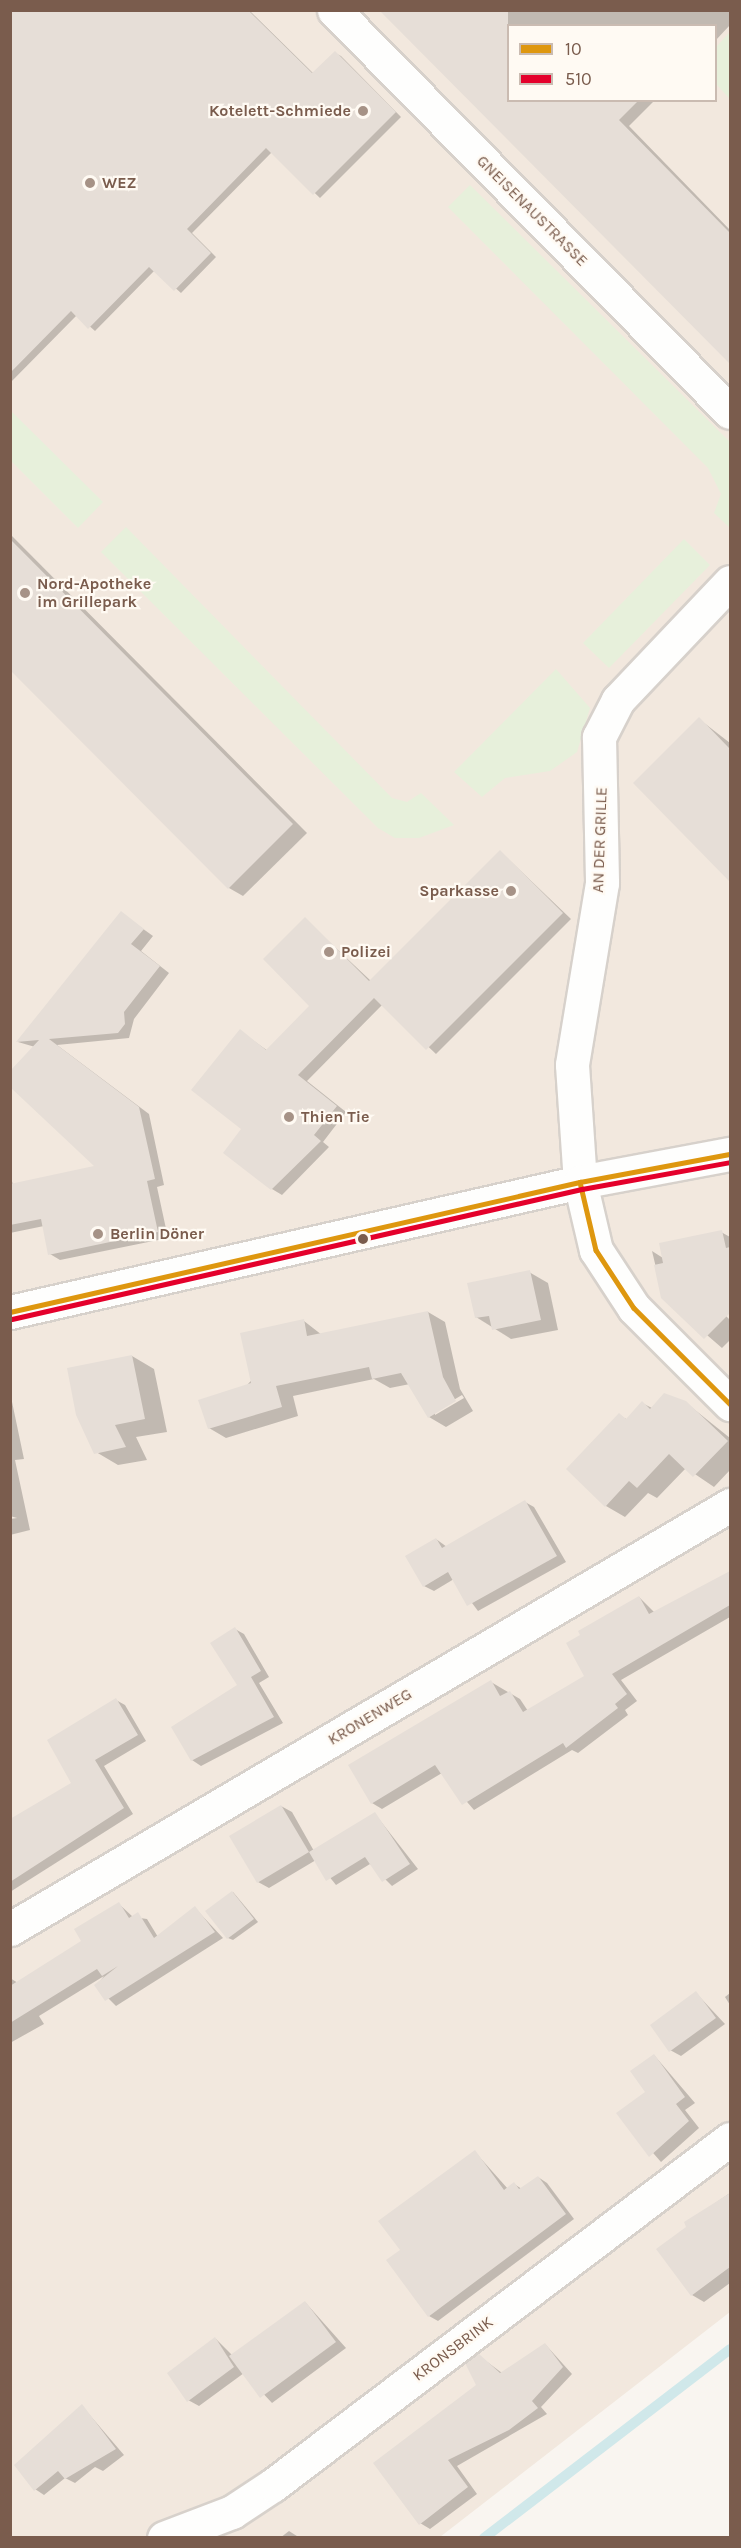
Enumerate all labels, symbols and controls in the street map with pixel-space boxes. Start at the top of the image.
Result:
legend [507,24,717,102]
text: 10 [565,38,582,60]
text: 510 [565,68,592,90]
place label: Kotelett-Schmiede [209,101,351,121]
marker: Kotelett-Schmiede [356,104,370,118]
street label: GNEISENAUSTRASSE [473,152,591,270]
place label: WEZ [102,173,137,193]
marker: WEZ [83,176,97,190]
place label: Nord-Apotheke im Grillepark [37,574,151,612]
marker: Nord-Apotheke im Grillepark [18,586,32,600]
street label: AN DER GRILLE [589,787,611,893]
place label: Sparkasse [419,881,499,901]
marker: Sparkasse [504,884,518,898]
place label: Polizei [341,942,391,962]
marker: Polizei [322,945,336,959]
place label: Thien Tie [301,1107,369,1127]
marker: Thien Tie [282,1110,296,1124]
place label: Berlin Döner [110,1224,204,1244]
marker: Berlin Döner [91,1227,105,1241]
unlabelled marker [357,1233,369,1245]
street label: KRONENWEG [325,1684,415,1750]
street label: KRONSBRINK [409,2313,497,2385]

